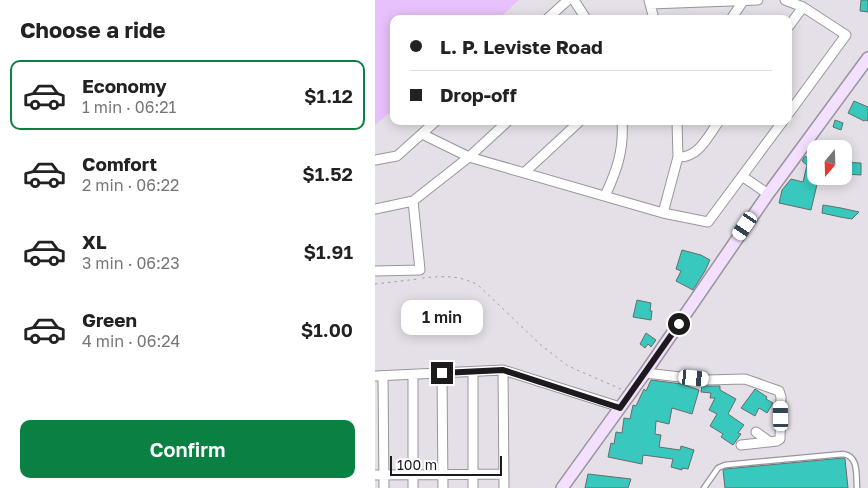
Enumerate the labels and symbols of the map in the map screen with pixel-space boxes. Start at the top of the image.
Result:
north arrow [807,140,853,185]
car [730,209,759,243]
callout: 1 min [401,300,483,336]
route start [668,313,690,335]
route end [431,362,453,384]
car [678,369,709,387]
car [773,401,788,431]
scale bar [390,453,503,476]

